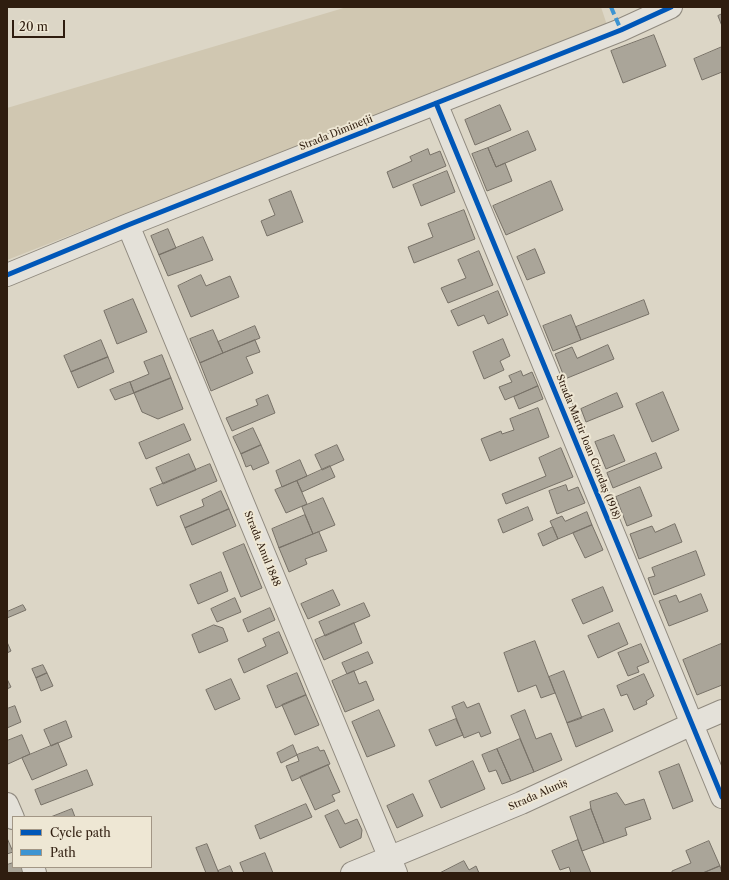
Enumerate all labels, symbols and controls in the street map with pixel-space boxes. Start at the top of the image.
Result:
scale bar [14,12,67,38]
text: 20 m [19,19,48,34]
street label: Strada Dimineții [298,113,374,153]
street label: Strada Martir Ioan Ciordaș (1918) [553,373,623,521]
street label: Strada Anul 1848 [241,510,283,588]
street label: Strada Aluniș [507,777,569,813]
legend [12,816,152,868]
text: Cycle path [50,825,111,840]
text: Path [50,845,76,860]

